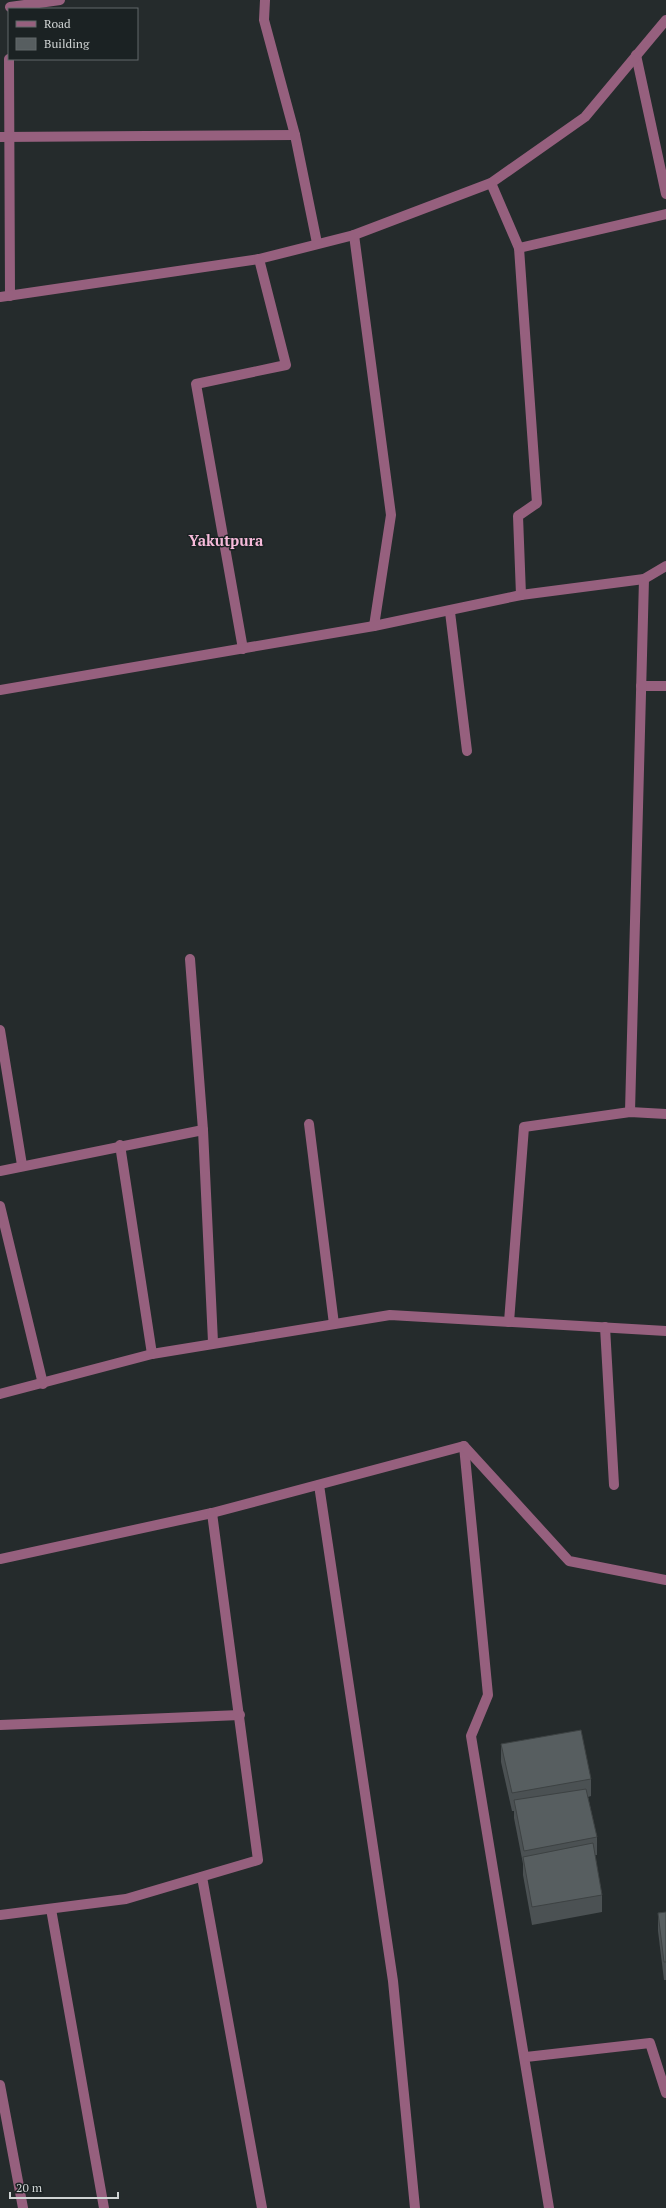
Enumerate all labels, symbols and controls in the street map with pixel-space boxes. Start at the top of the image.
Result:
legend [8,8,138,60]
text: Road [44,16,71,31]
text: Building [44,36,90,51]
district label: Yakutpura [189,530,264,550]
scale bar [10,2174,118,2200]
text: 20 m [16,2180,43,2195]

